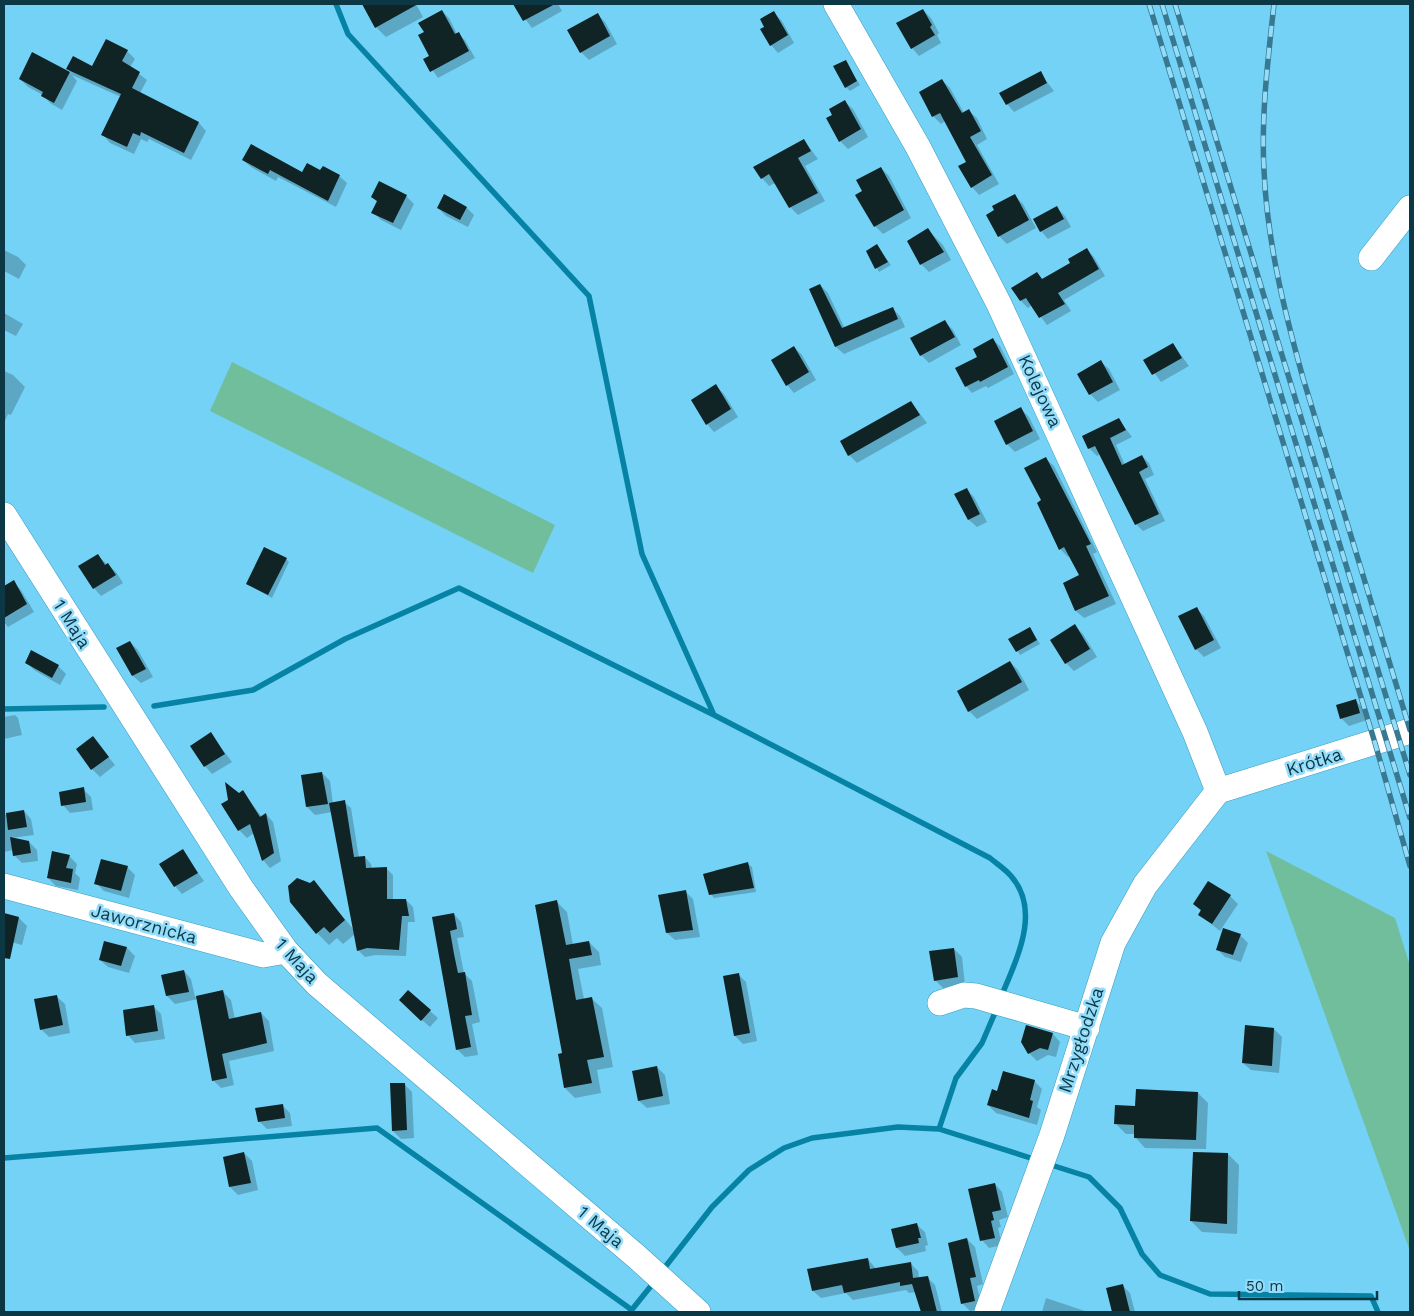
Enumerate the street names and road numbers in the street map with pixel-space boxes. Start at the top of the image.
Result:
street label: Kolejowa [1014,351,1066,431]
street label: 1 Maja [49,595,96,652]
street label: Krótka [1283,743,1344,780]
street label: Jaworznicka [89,899,199,948]
street label: 1 Maja [272,934,323,988]
street label: Mrzygłodzka [1054,984,1107,1095]
street label: 1 Maja [574,1201,629,1252]

